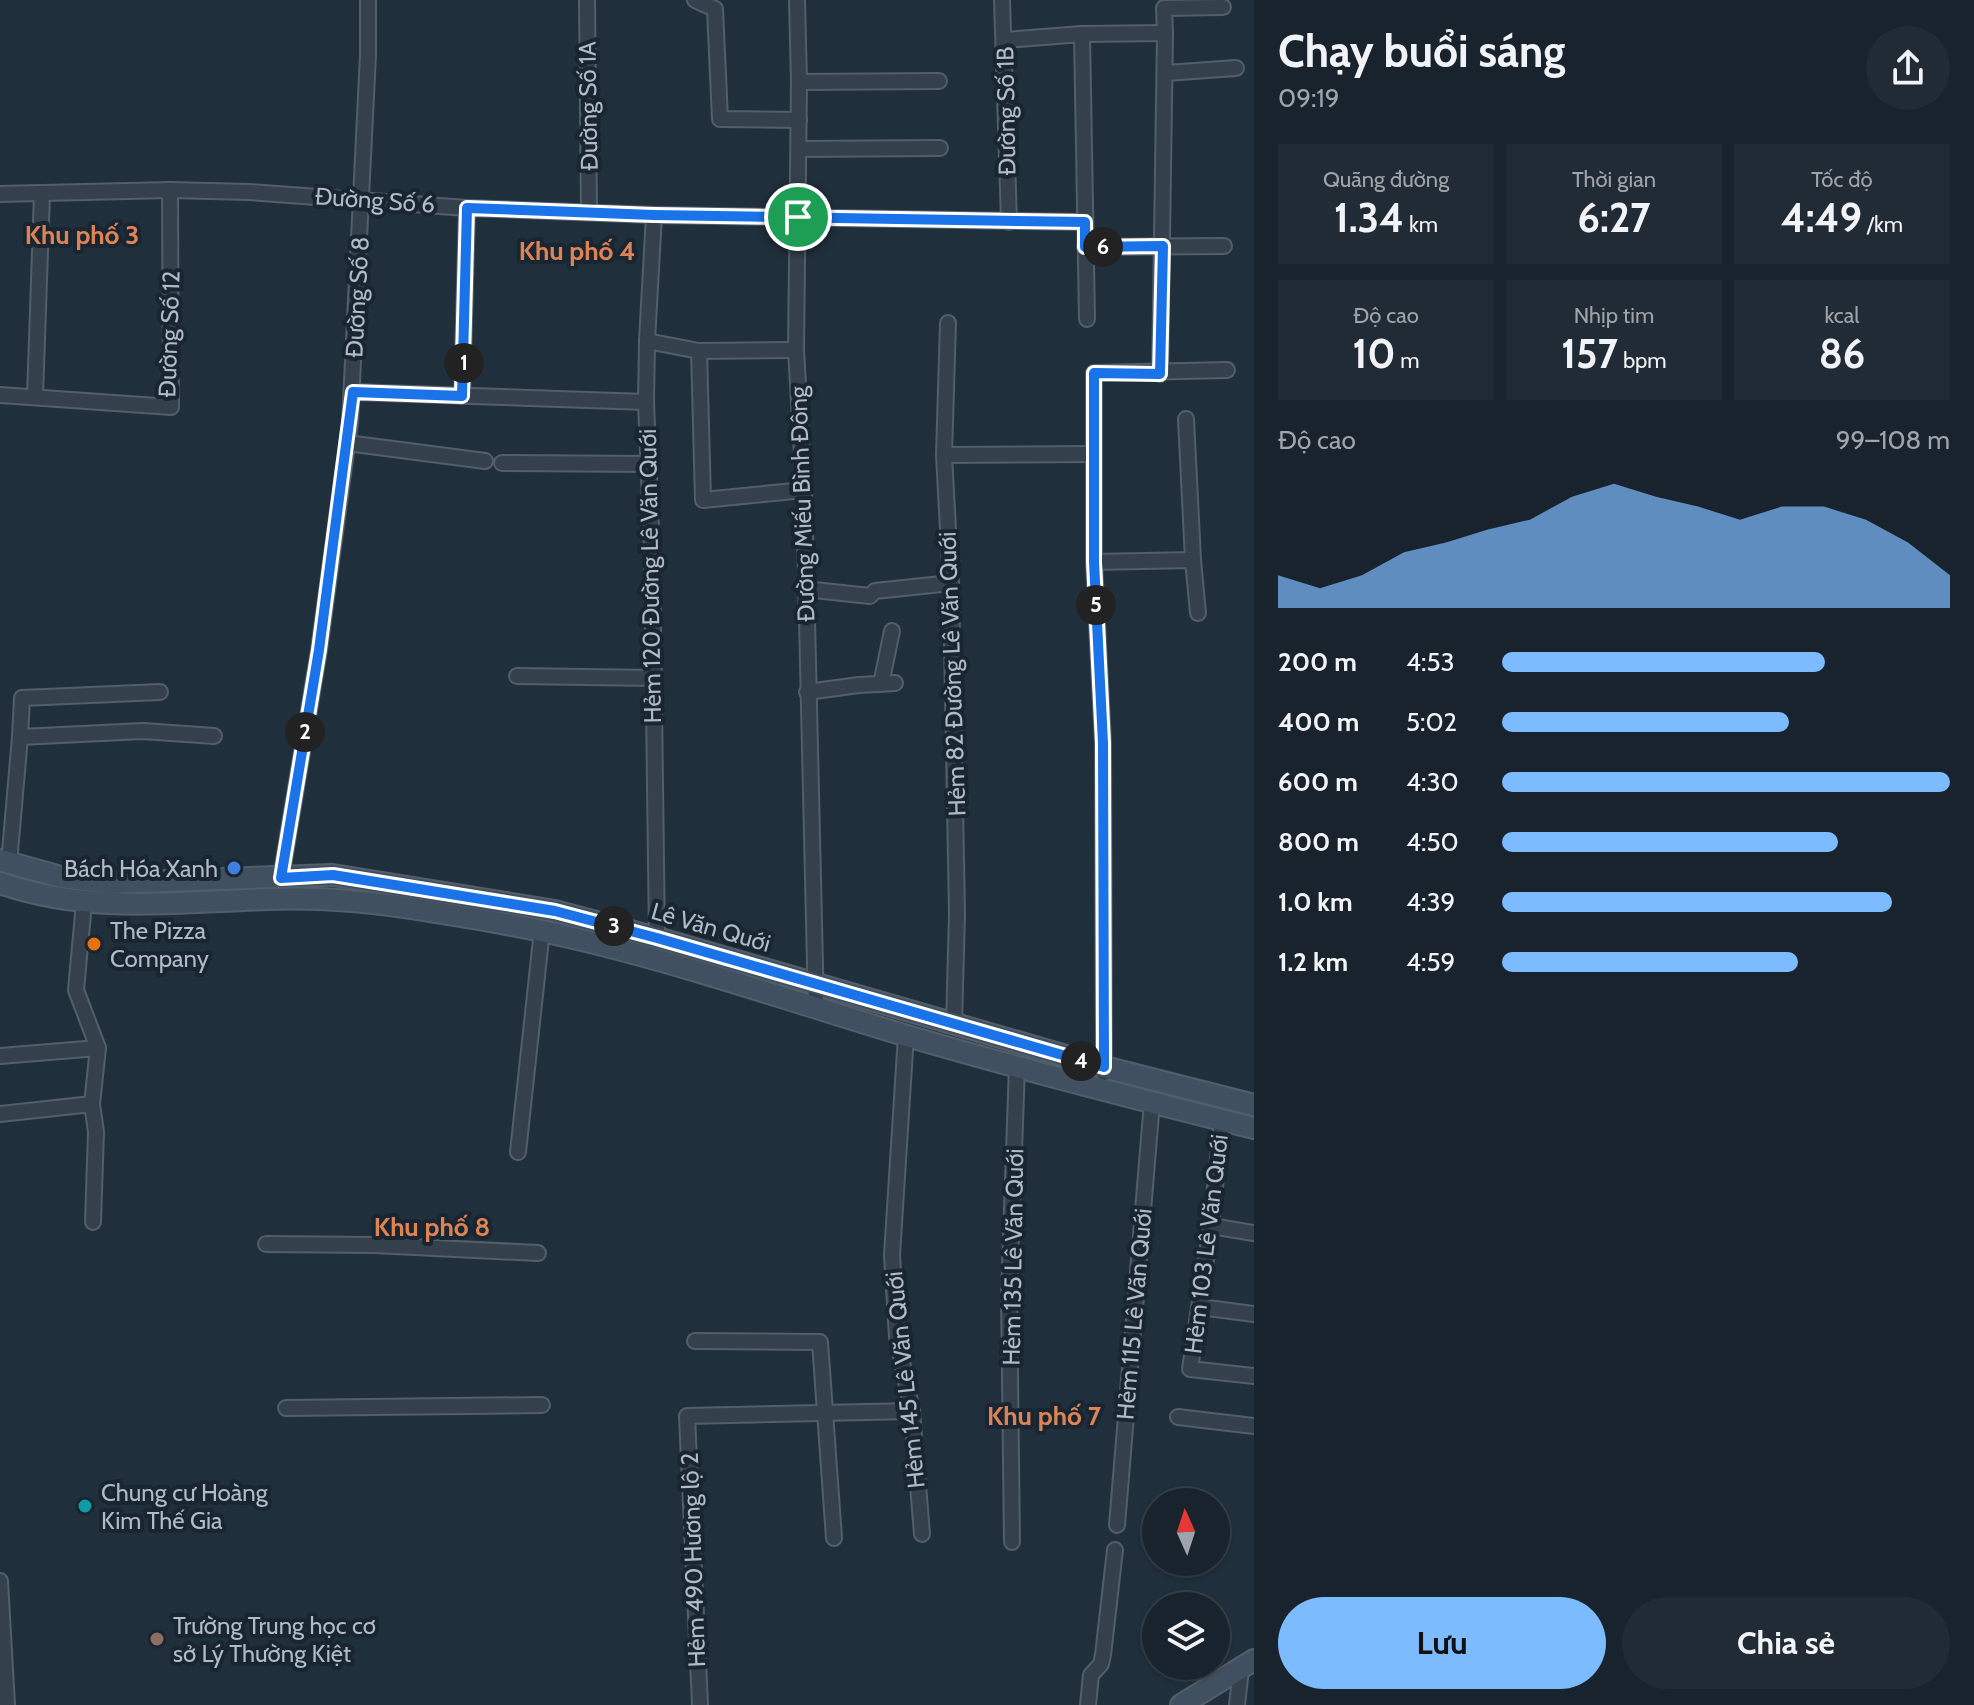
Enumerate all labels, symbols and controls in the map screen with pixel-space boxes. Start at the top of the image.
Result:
text: Chạy buổi sáng [1278,25,1565,78]
button: share [1866,26,1950,110]
street label: Đường Số 1A [572,41,604,171]
street label: Đường Số 1B [990,46,1022,176]
text: 09:19 [1278,82,1340,114]
text: Quãng đường [1323,166,1449,193]
text: Thời gian [1572,166,1656,193]
text: Tốc độ [1811,166,1873,193]
street label: Đường Số 6 [314,181,436,219]
pin [764,183,832,251]
text: 1.34 [1334,193,1404,242]
text: 6:27 [1578,193,1650,242]
text: 4:49 [1781,193,1862,242]
icon: arrive [776,195,820,239]
text: km [1404,211,1438,238]
text: /km [1862,211,1903,238]
district label: Khu phố 3 [25,219,139,251]
pin: 6 [1083,227,1123,267]
text: 6 [1097,233,1109,260]
district label: Khu phố 4 [519,235,635,267]
street label: Đường Số 8 [339,236,375,358]
street label: Đường Số 12 [152,270,186,398]
text: Độ cao [1353,302,1419,329]
text: Nhịp tim [1574,302,1654,329]
text: kcal [1824,302,1860,329]
text: 10 [1352,329,1395,378]
text: 157 [1561,329,1618,378]
text: 86 [1819,329,1865,378]
pin: 1 [444,343,484,383]
text: m [1395,347,1420,374]
text: bpm [1618,347,1667,374]
text: 1 [460,349,468,376]
street label: Đường Miếu Bình Đông [783,385,821,622]
text: Độ cao [1278,424,1356,456]
text: 99–108 m [1836,424,1950,456]
street label: Hẻm 120 Đường Lê Văn Quới [633,428,667,724]
street label: Hẻm 82 Đường Lê Văn Quới [933,531,971,817]
pin: 5 [1076,585,1116,625]
text: 5 [1090,591,1102,618]
text: 200 m [1278,646,1357,678]
text: 4:53 [1406,646,1455,678]
text: 400 m [1278,706,1359,738]
text: 5:02 [1406,706,1457,738]
pin: 2 [285,712,325,752]
text: 2 [299,718,311,745]
text: 600 m [1278,766,1358,798]
text: 4:30 [1406,766,1459,798]
text: 800 m [1278,826,1359,858]
text: 4:50 [1406,826,1459,858]
place label: Bách Hóa Xanh [64,854,218,883]
marker: Bách Hóa Xanh [225,859,243,877]
text: 1.0 km [1278,886,1353,918]
text: 4:39 [1406,886,1455,918]
street label: Lê Văn Quới [648,896,774,958]
pin: 3 [594,906,634,946]
text: 3 [608,912,620,939]
place label: The Pizza Company [110,916,209,973]
marker: The Pizza Company [85,935,103,953]
text: 1.2 km [1278,946,1348,978]
text: 4:59 [1406,946,1455,978]
pin: 4 [1061,1041,1101,1081]
text: 4 [1074,1047,1088,1074]
street label: Hẻm 103 Lê Văn Quới [1178,1133,1234,1355]
street label: Hẻm 135 Lê Văn Quới [997,1148,1029,1366]
street label: Hẻm 115 Lê Văn Quới [1110,1207,1158,1421]
district label: Khu phố 8 [374,1211,490,1243]
street label: Hẻm 145 Lê Văn Quới [879,1270,931,1490]
district label: Khu phố 7 [987,1400,1102,1432]
street label: Hẻm 490 Hương lộ 2 [675,1452,711,1668]
place label: Chung cư Hoàng Kim Thế Gia [101,1478,269,1535]
north arrow [1142,1488,1230,1576]
map controls [1142,1488,1230,1680]
marker: Chung cư Hoàng Kim Thế Gia [76,1497,94,1515]
button: layers [1142,1592,1230,1680]
button: Lưu [1278,1597,1606,1689]
button: Chia sẻ [1622,1597,1950,1689]
place label: Trường Trung học cơ sở Lý Thường Kiệt [173,1611,376,1668]
marker: Trường Trung học cơ sở Lý Thường Kiệt [148,1630,166,1648]

